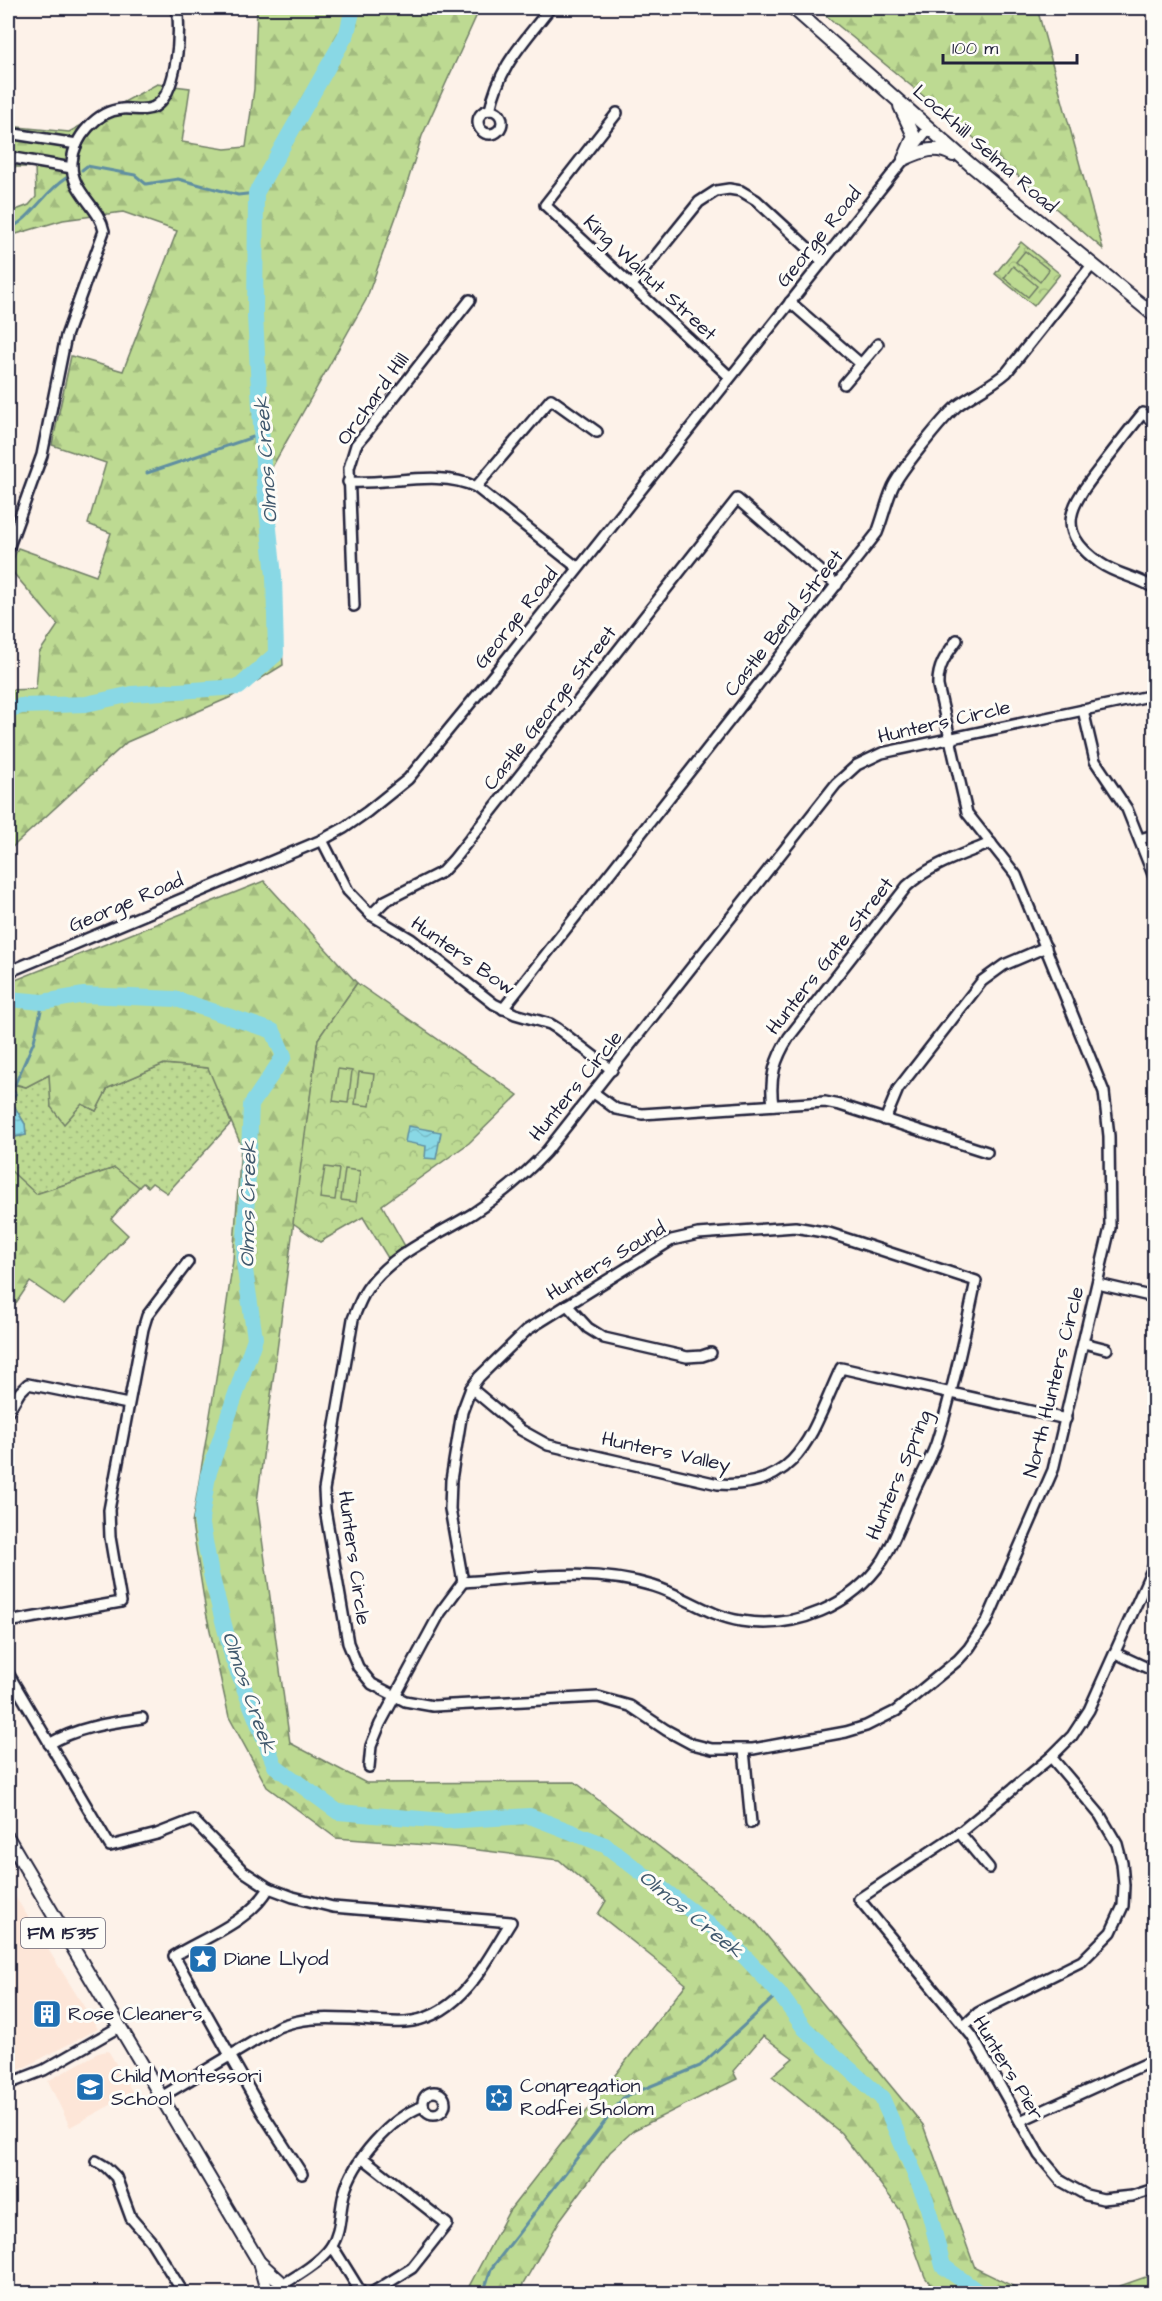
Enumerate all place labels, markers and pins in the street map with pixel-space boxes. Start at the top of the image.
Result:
place icon: Diane Llyod [187,1943,219,1975]
place label: Diane Llyod [224,1945,328,1974]
building icon: Rose Cleaners [31,1998,63,2030]
place label: Rose Cleaners [68,2000,203,2028]
place label: Child Montessori School [111,2062,262,2113]
school or university icon: Child Montessori School [74,2071,106,2103]
place label: Congregation Rodfei Sholom [520,2072,654,2123]
synagogue icon: Congregation Rodfei Sholom [483,2082,515,2114]

